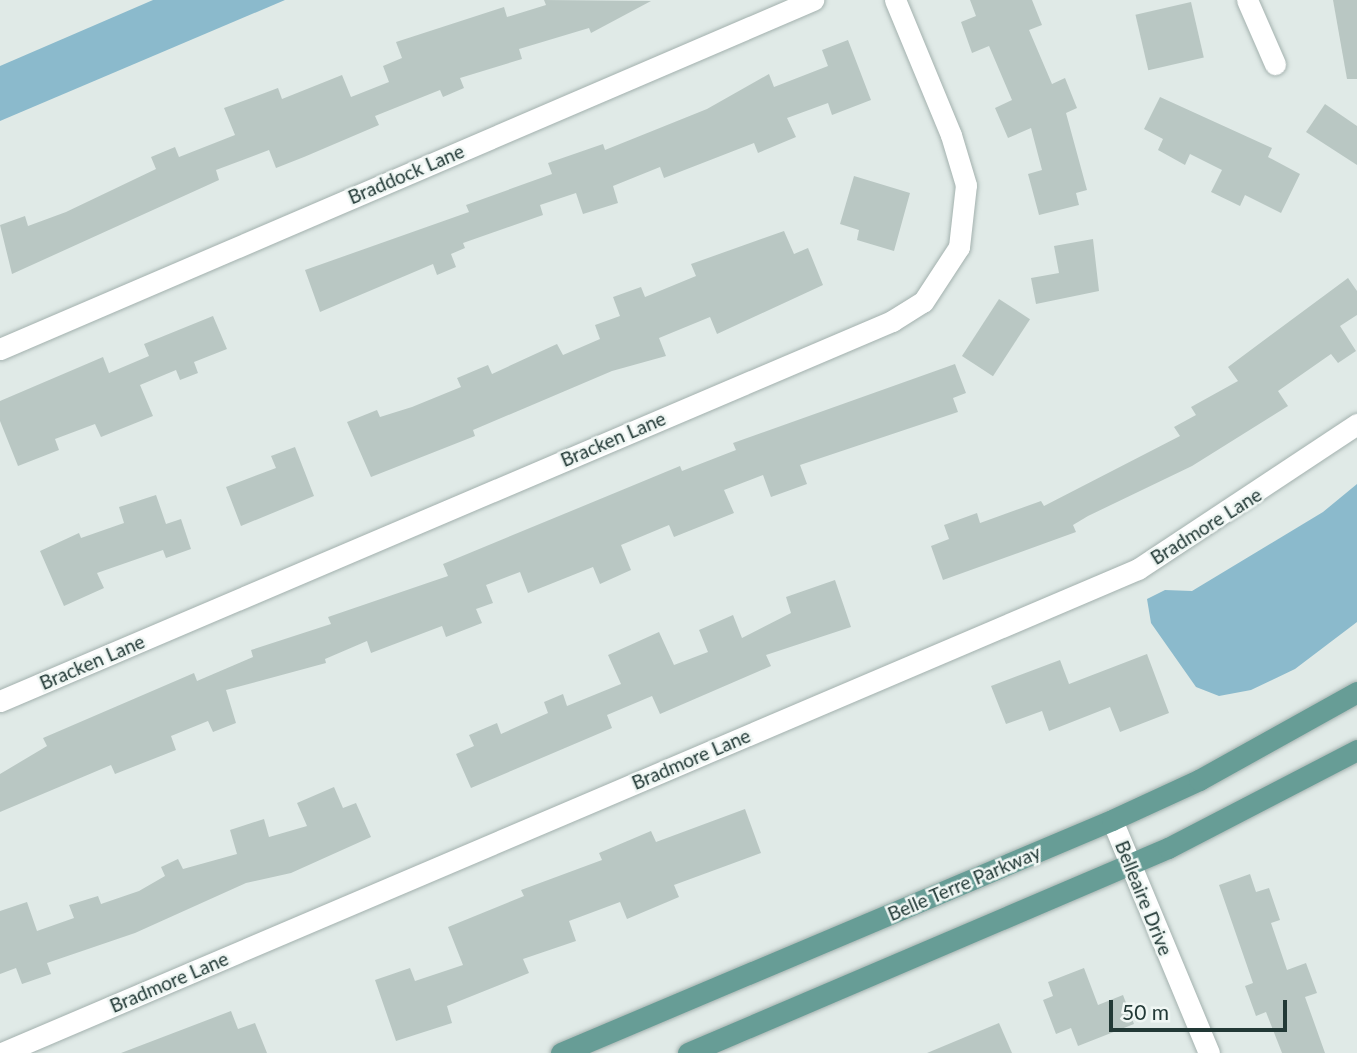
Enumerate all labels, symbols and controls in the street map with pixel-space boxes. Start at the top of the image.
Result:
street label: Braddock Lane [345,139,467,209]
street label: Bracken Lane [557,407,669,471]
street label: Bradmore Lane [1146,483,1266,569]
street label: Bracken Lane [36,630,148,694]
street label: Bradmore Lane [628,724,754,794]
street label: Belleaire Drive [1111,837,1177,959]
street label: Belle Terre Parkway [884,840,1044,926]
street label: Bradmore Lane [106,947,232,1017]
scale bar [1112,986,1290,1030]
text: 50 m [1122,999,1169,1024]

